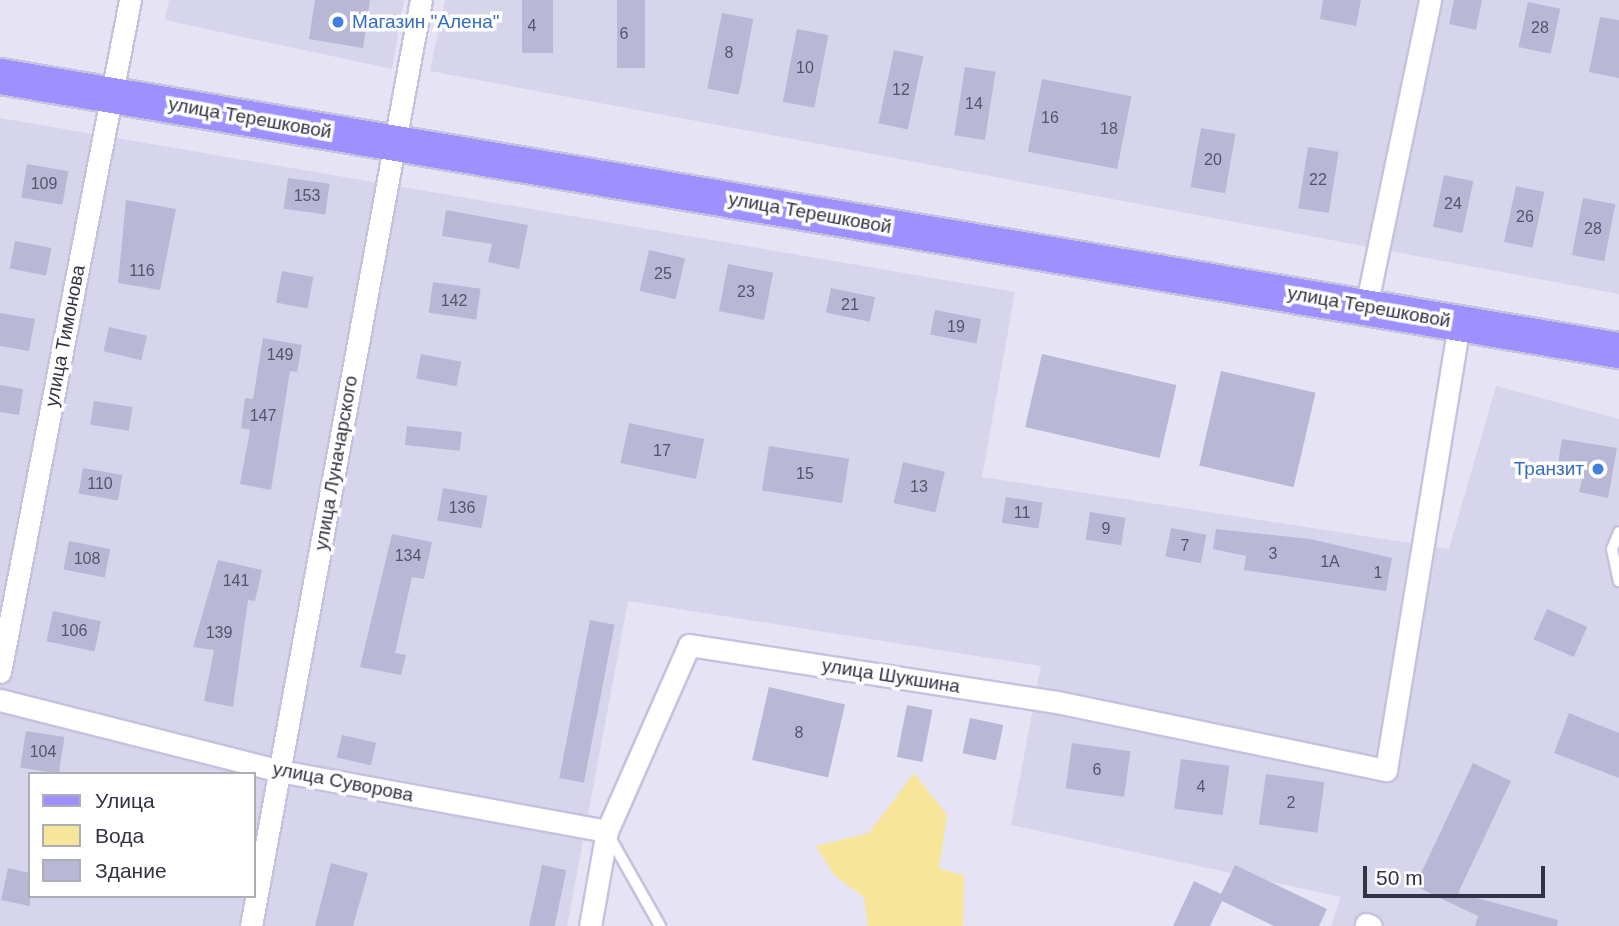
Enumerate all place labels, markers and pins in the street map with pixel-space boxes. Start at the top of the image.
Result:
place label: Магазин "Алена" [352,11,499,33]
marker: Магазин "Алена" [330,14,346,30]
place label: Транзит [1514,458,1584,480]
marker: Транзит [1590,461,1606,477]

